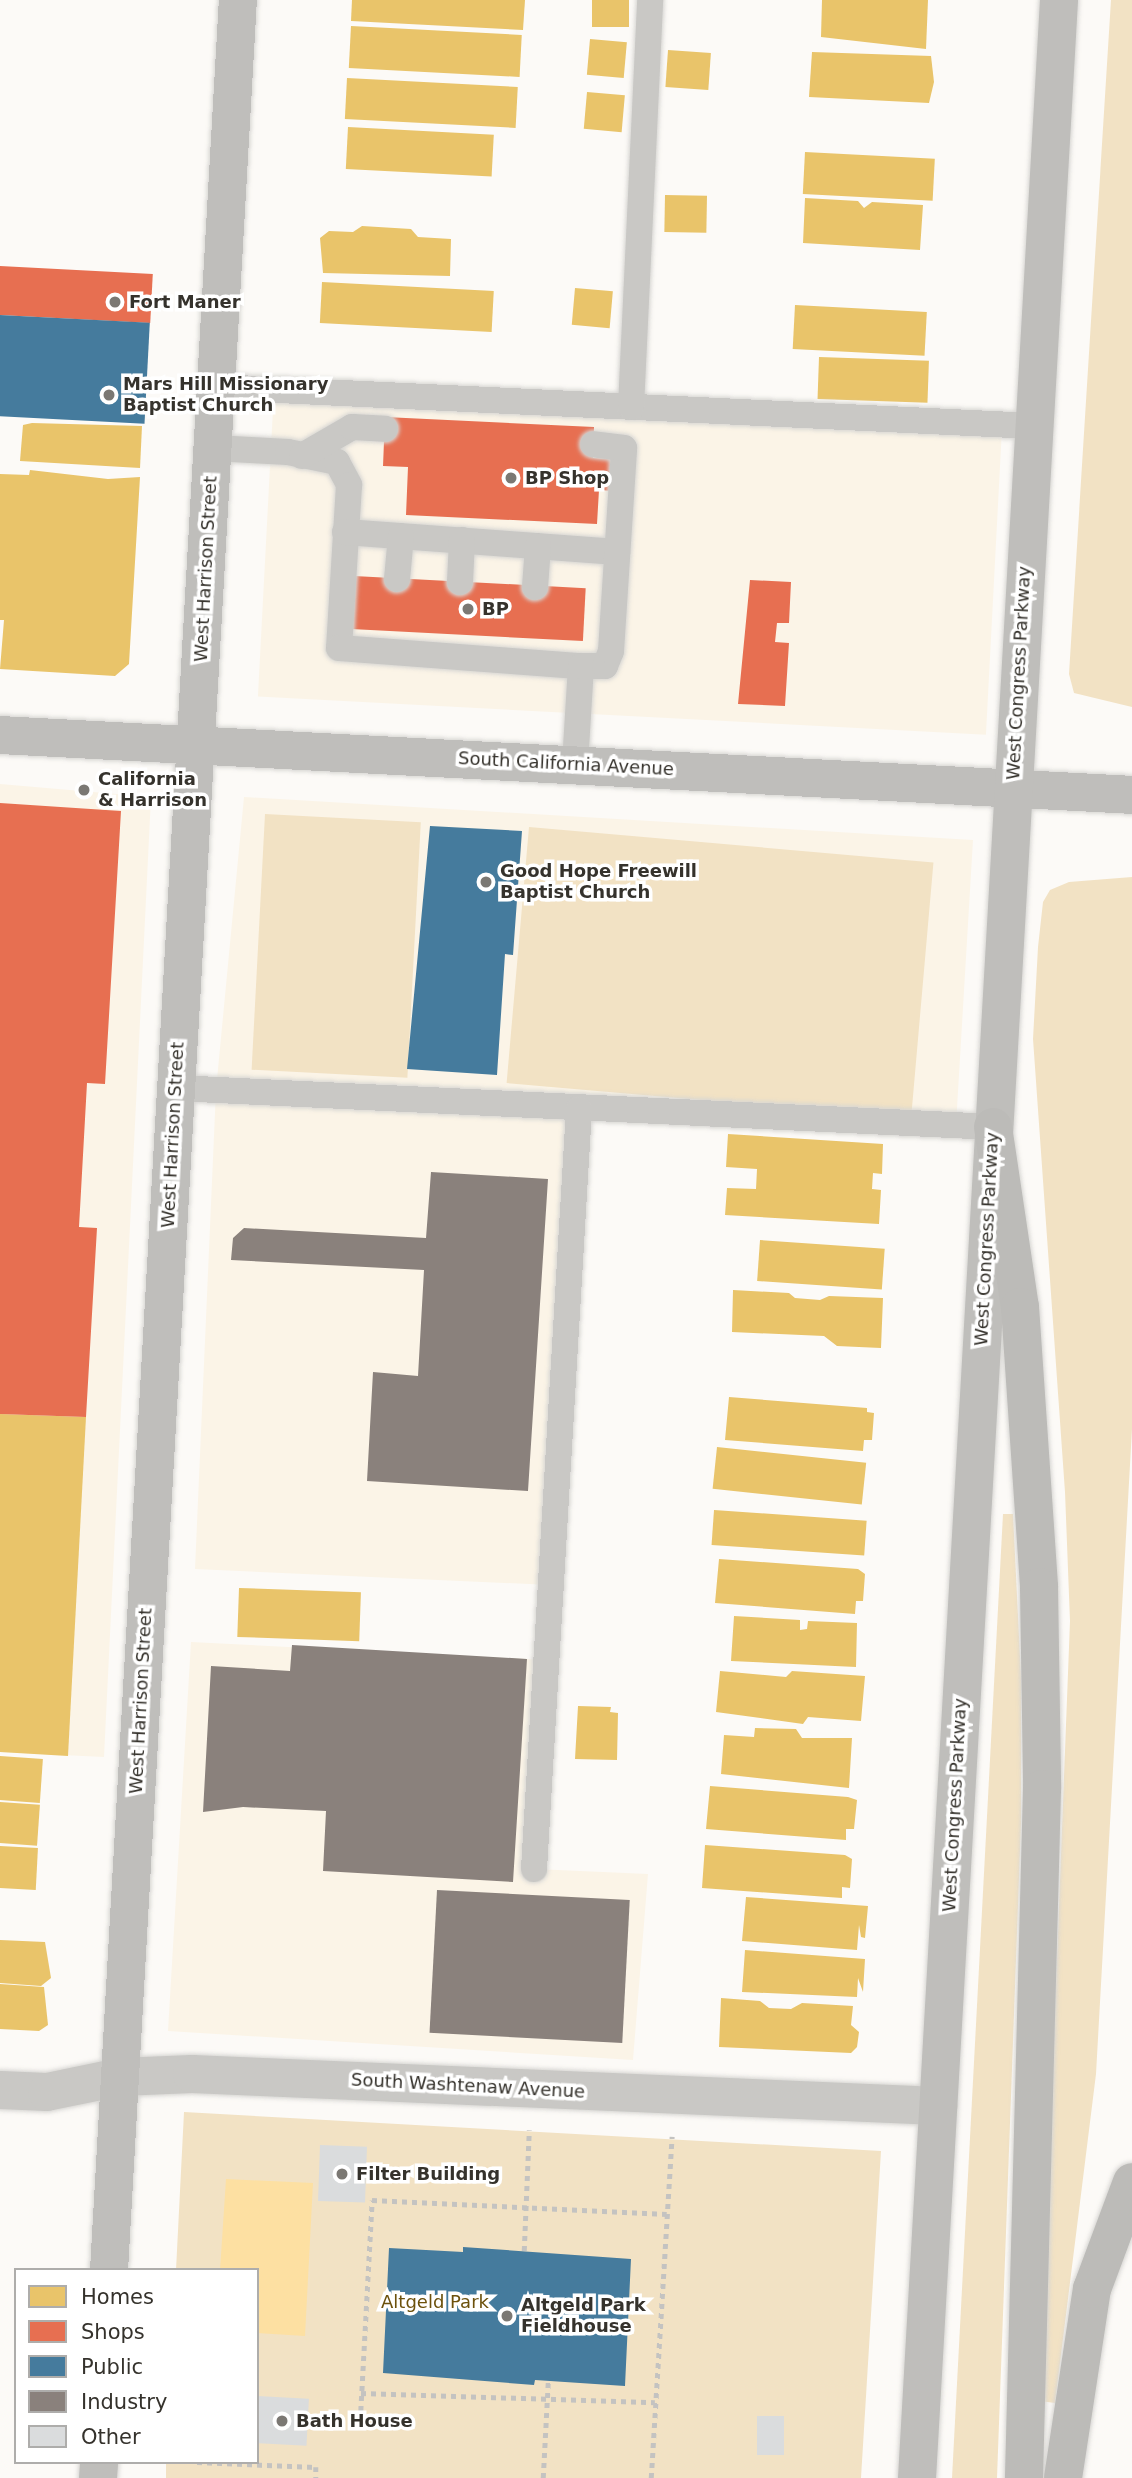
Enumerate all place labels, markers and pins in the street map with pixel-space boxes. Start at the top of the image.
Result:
place label: Fort Maner [129,291,241,313]
marker: Fort Maner [107,294,123,310]
place label: Mars Hill Missionary Baptist Church [123,374,328,416]
marker: Mars Hill Missionary Baptist Church [101,387,117,403]
place label: BP Shop [525,467,609,489]
marker: BP Shop [503,470,519,486]
place label: BP [482,598,509,620]
marker: BP [460,601,476,617]
place label: California & Harrison [98,769,207,812]
marker: California & Harrison [76,782,92,798]
place label: Good Hope Freewill Baptist Church [500,861,697,903]
marker: Good Hope Freewill Baptist Church [478,874,494,890]
place label: Filter Building [356,2163,500,2185]
marker: Filter Building [334,2166,350,2182]
place label: Altgeld Park Fieldhouse [521,2295,646,2338]
marker: Altgeld Park Fieldhouse [499,2308,515,2324]
place label: Bath House [296,2410,413,2432]
marker: Bath House [274,2413,290,2429]

